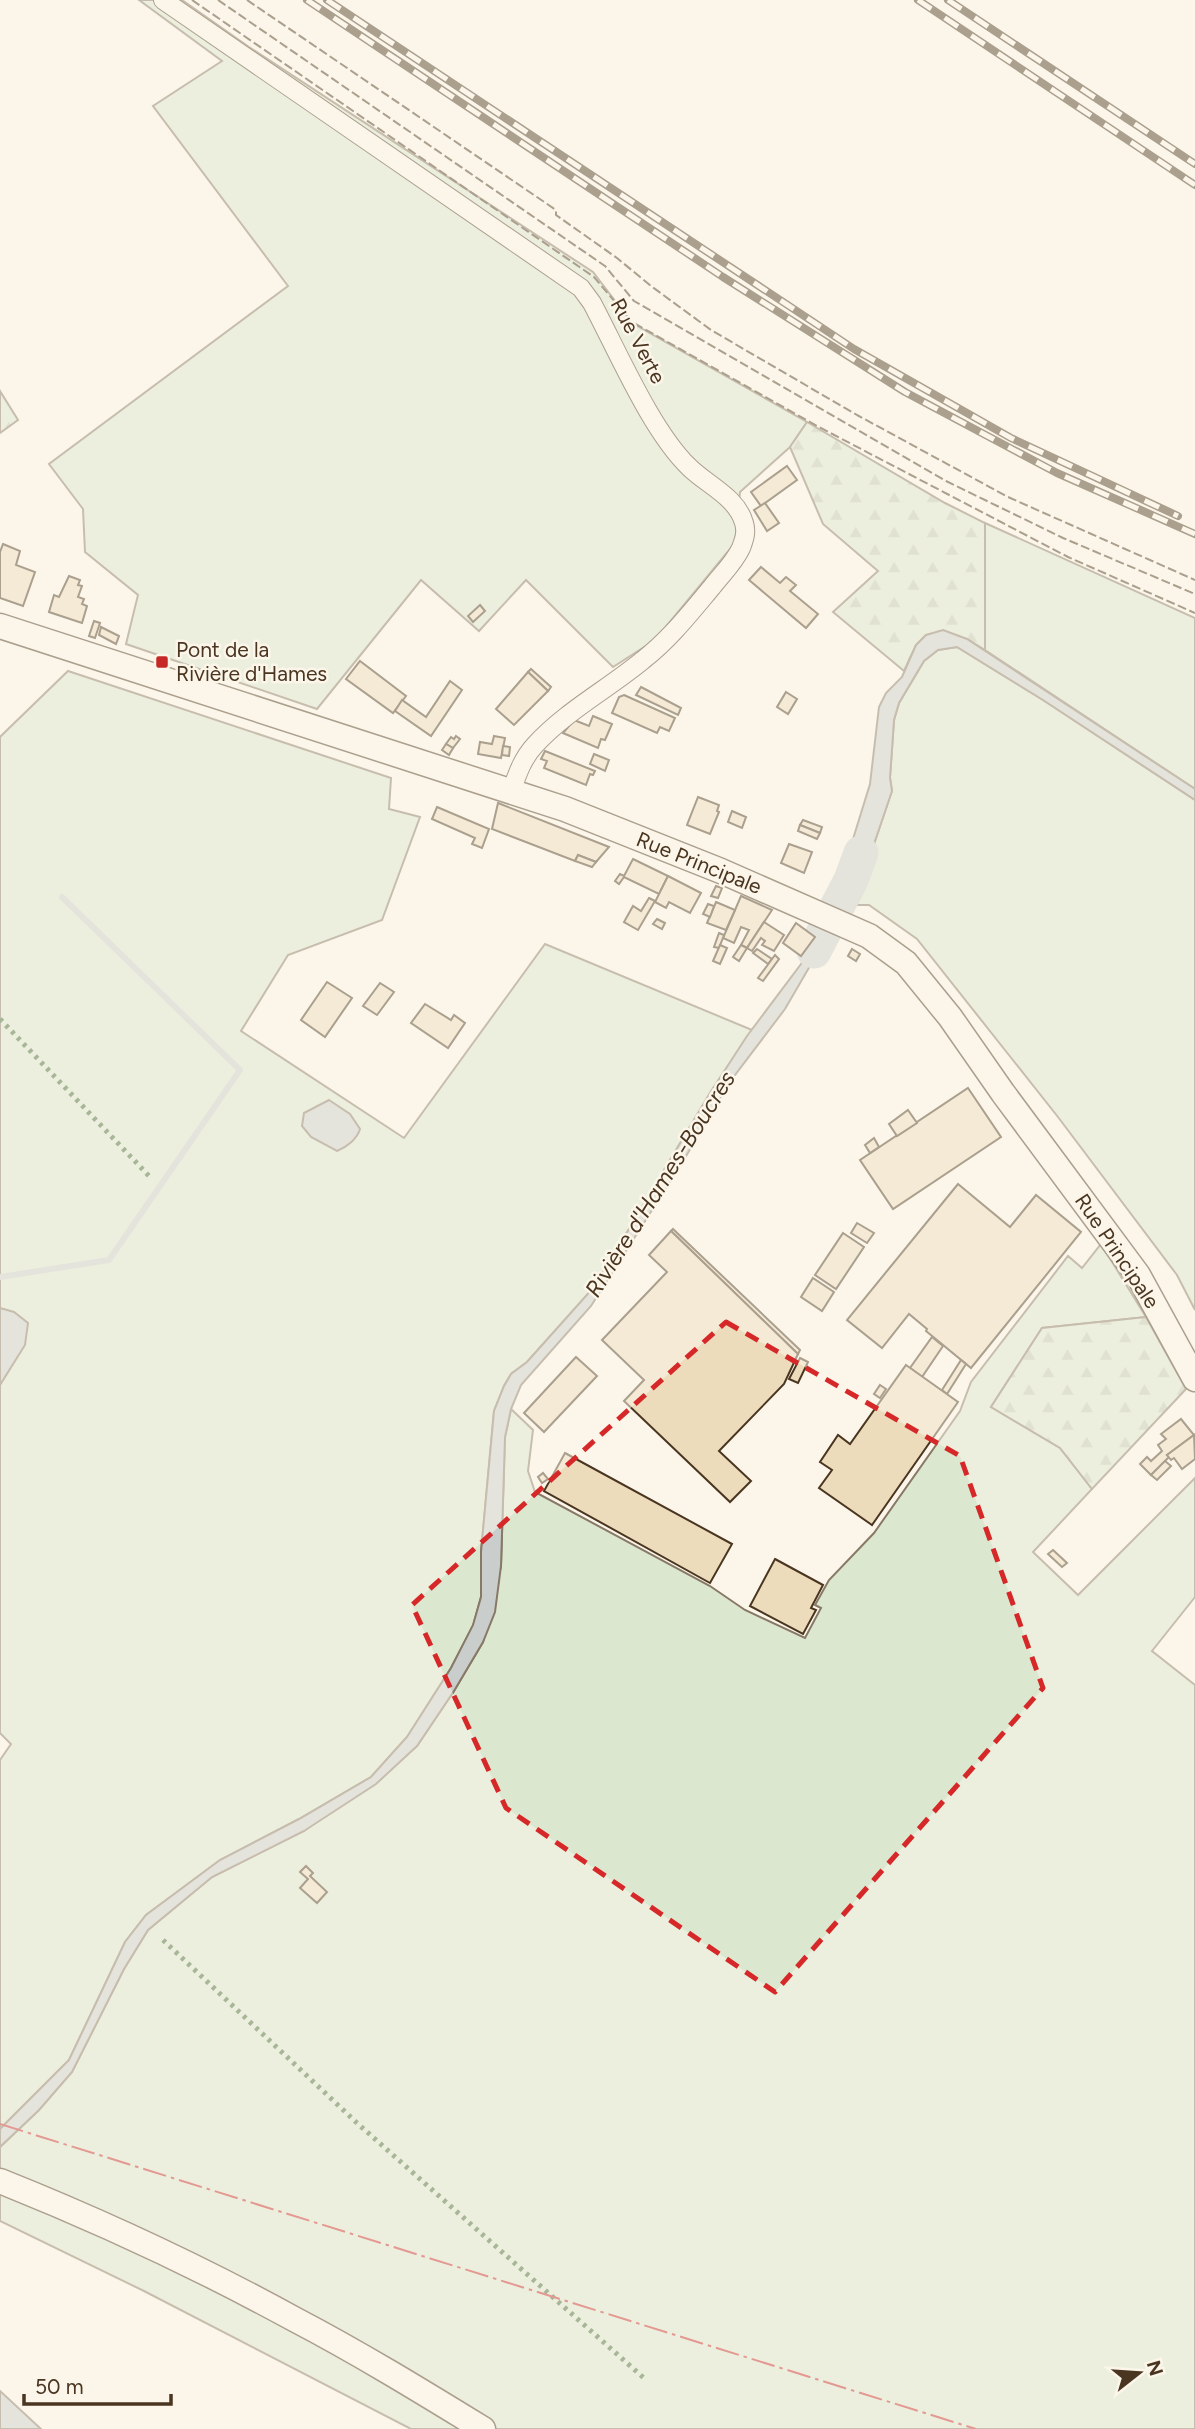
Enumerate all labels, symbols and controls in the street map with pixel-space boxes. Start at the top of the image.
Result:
street label: Rue Verte [606,294,671,388]
place label: Pont de la Rivière d'Hames [176,637,327,686]
marker: Pont de la Rivière d'Hames [154,654,170,670]
street label: Rue Principale [633,826,765,899]
water label: Rivière d'Hames-Boucres [579,1066,741,1302]
street label: Rue Principale [1070,1189,1165,1313]
north arrow [1104,2338,1174,2408]
text: N [1142,2358,1168,2379]
scale bar [24,2362,172,2406]
text: 50 m [35,2374,84,2399]

